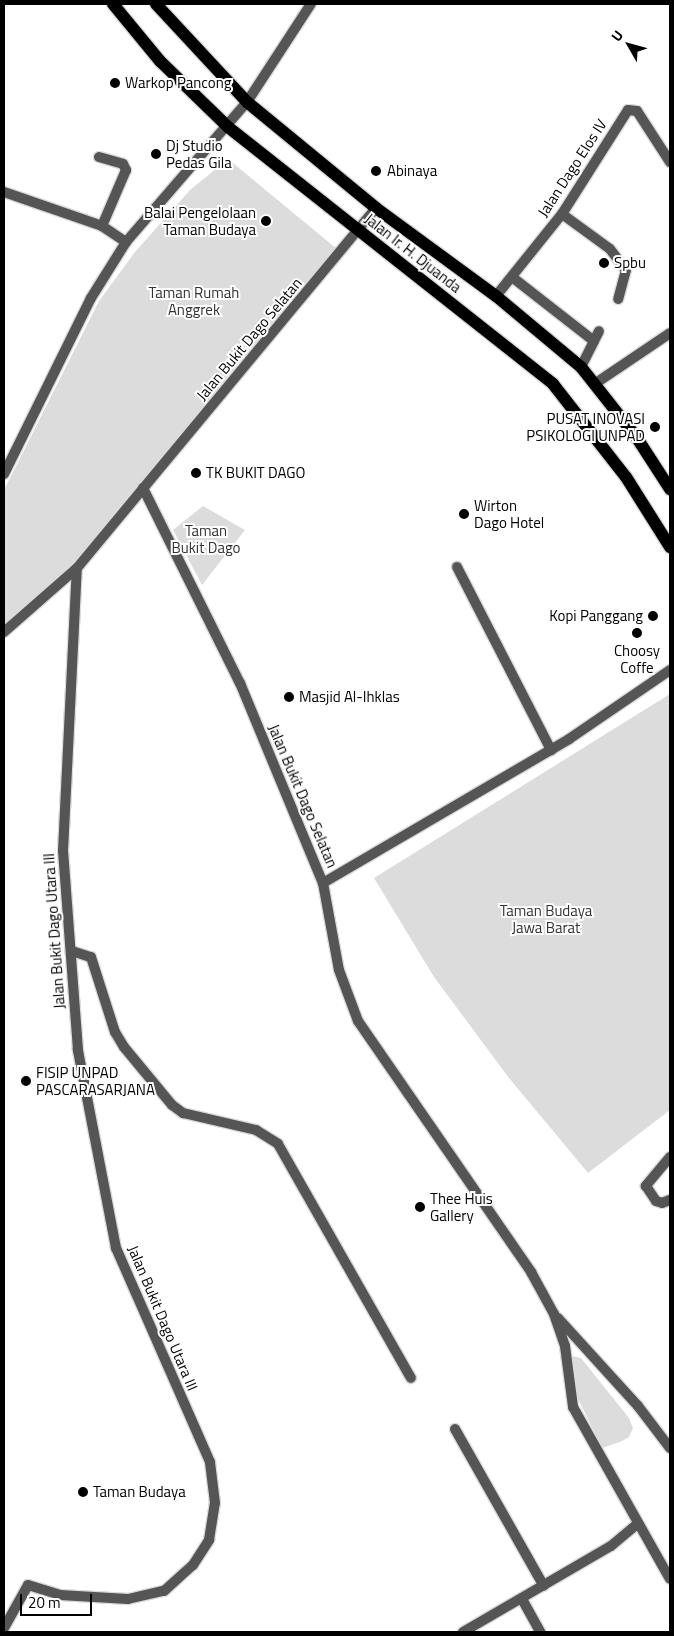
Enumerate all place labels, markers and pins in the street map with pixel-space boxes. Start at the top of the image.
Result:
place label: Warkop Pancong [125,74,231,92]
marker: Warkop Pancong [109,77,121,89]
place label: Dj Studio Pedas Gila [166,136,232,171]
marker: Dj Studio Pedas Gila [150,148,162,160]
place label: Abinaya [387,162,437,180]
marker: Abinaya [369,164,383,178]
place label: Balai Pengelolaan Taman Budaya [144,203,256,238]
marker: Balai Pengelolaan Taman Budaya [260,215,272,227]
place label: Spbu [614,254,646,272]
marker: Spbu [598,257,610,269]
place label: PUSAT INOVASI PSIKOLOGI UNPAD [526,409,645,444]
marker: PUSAT INOVASI PSIKOLOGI UNPAD [649,421,661,433]
place label: TK BUKIT DAGO [206,464,305,482]
marker: TK BUKIT DAGO [190,467,202,479]
place label: Wirton Dago Hotel [474,496,544,531]
marker: Wirton Dago Hotel [458,508,470,520]
place label: Kopi Panggang [549,607,643,625]
marker: Kopi Panggang [647,610,659,622]
marker: Choosy Coffe [631,627,643,639]
place label: Choosy Coffe [614,641,660,676]
place label: Masjid Al-Ihklas [299,688,400,706]
marker: Masjid Al-Ihklas [283,691,295,703]
place label: FISIP UNPAD PASCARASARJANA [36,1063,155,1098]
marker: FISIP UNPAD PASCARASARJANA [20,1075,32,1087]
place label: Thee Huis Gallery [430,1189,493,1224]
marker: Thee Huis Gallery [414,1201,426,1213]
place label: Taman Budaya [93,1483,186,1501]
marker: Taman Budaya [77,1486,89,1498]

